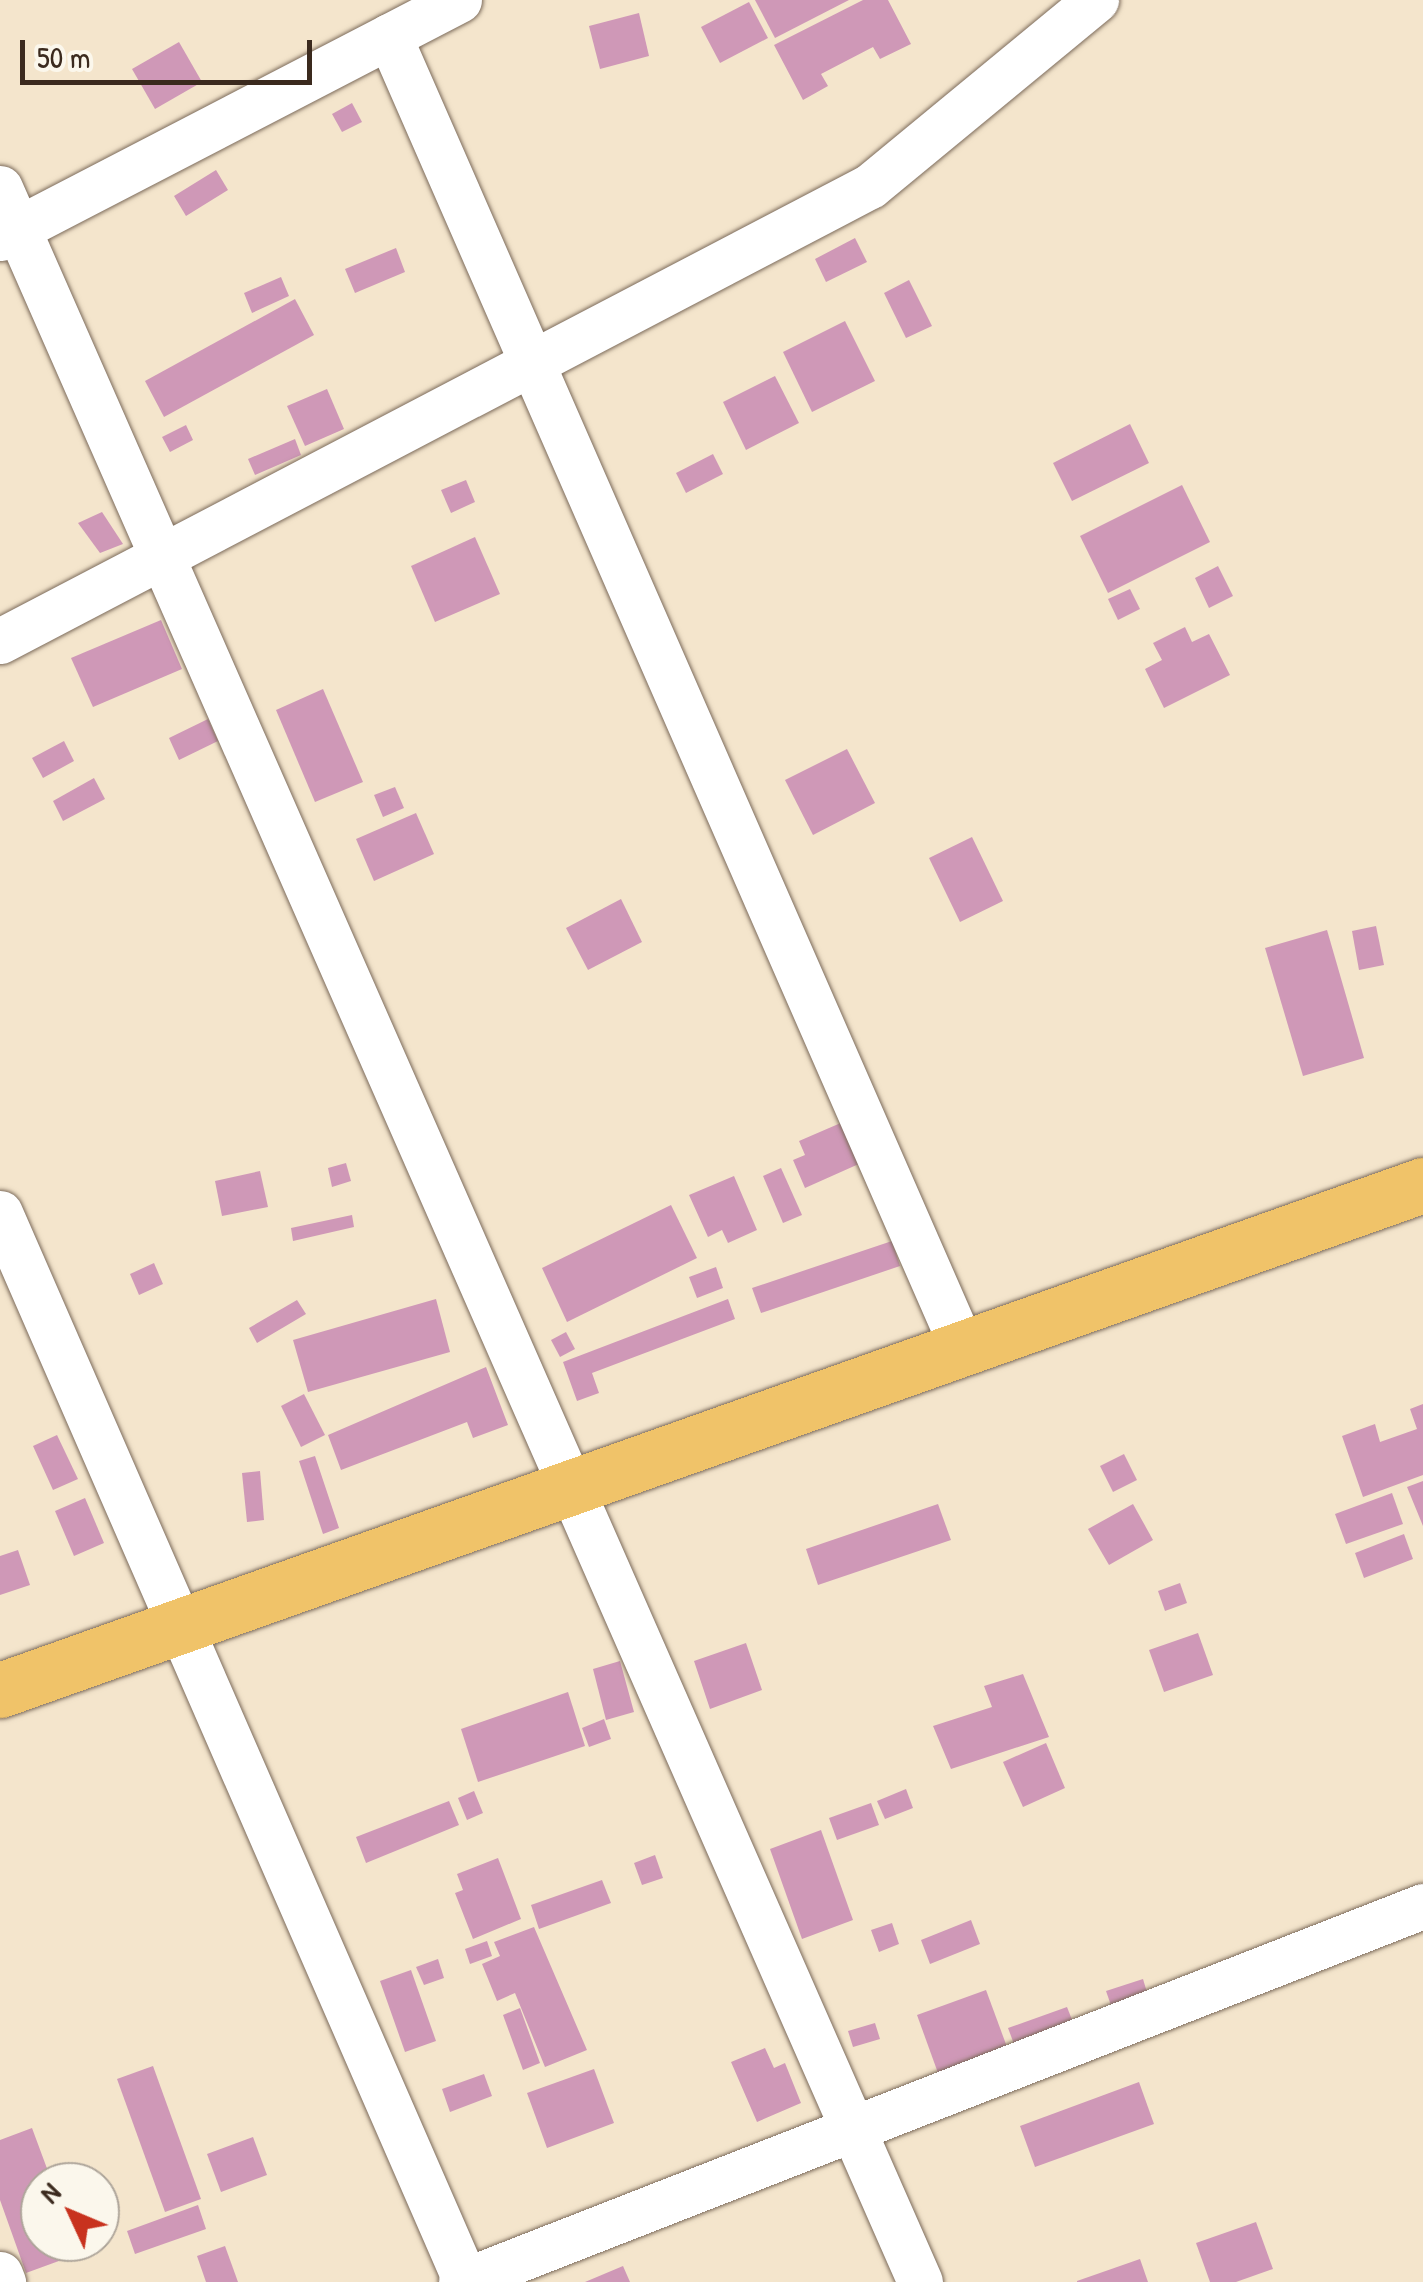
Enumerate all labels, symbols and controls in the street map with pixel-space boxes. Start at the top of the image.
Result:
scale bar [25,20,318,82]
text: 50 m [37,37,90,77]
north arrow [20,2162,120,2262]
text: N [31,2174,69,2211]

